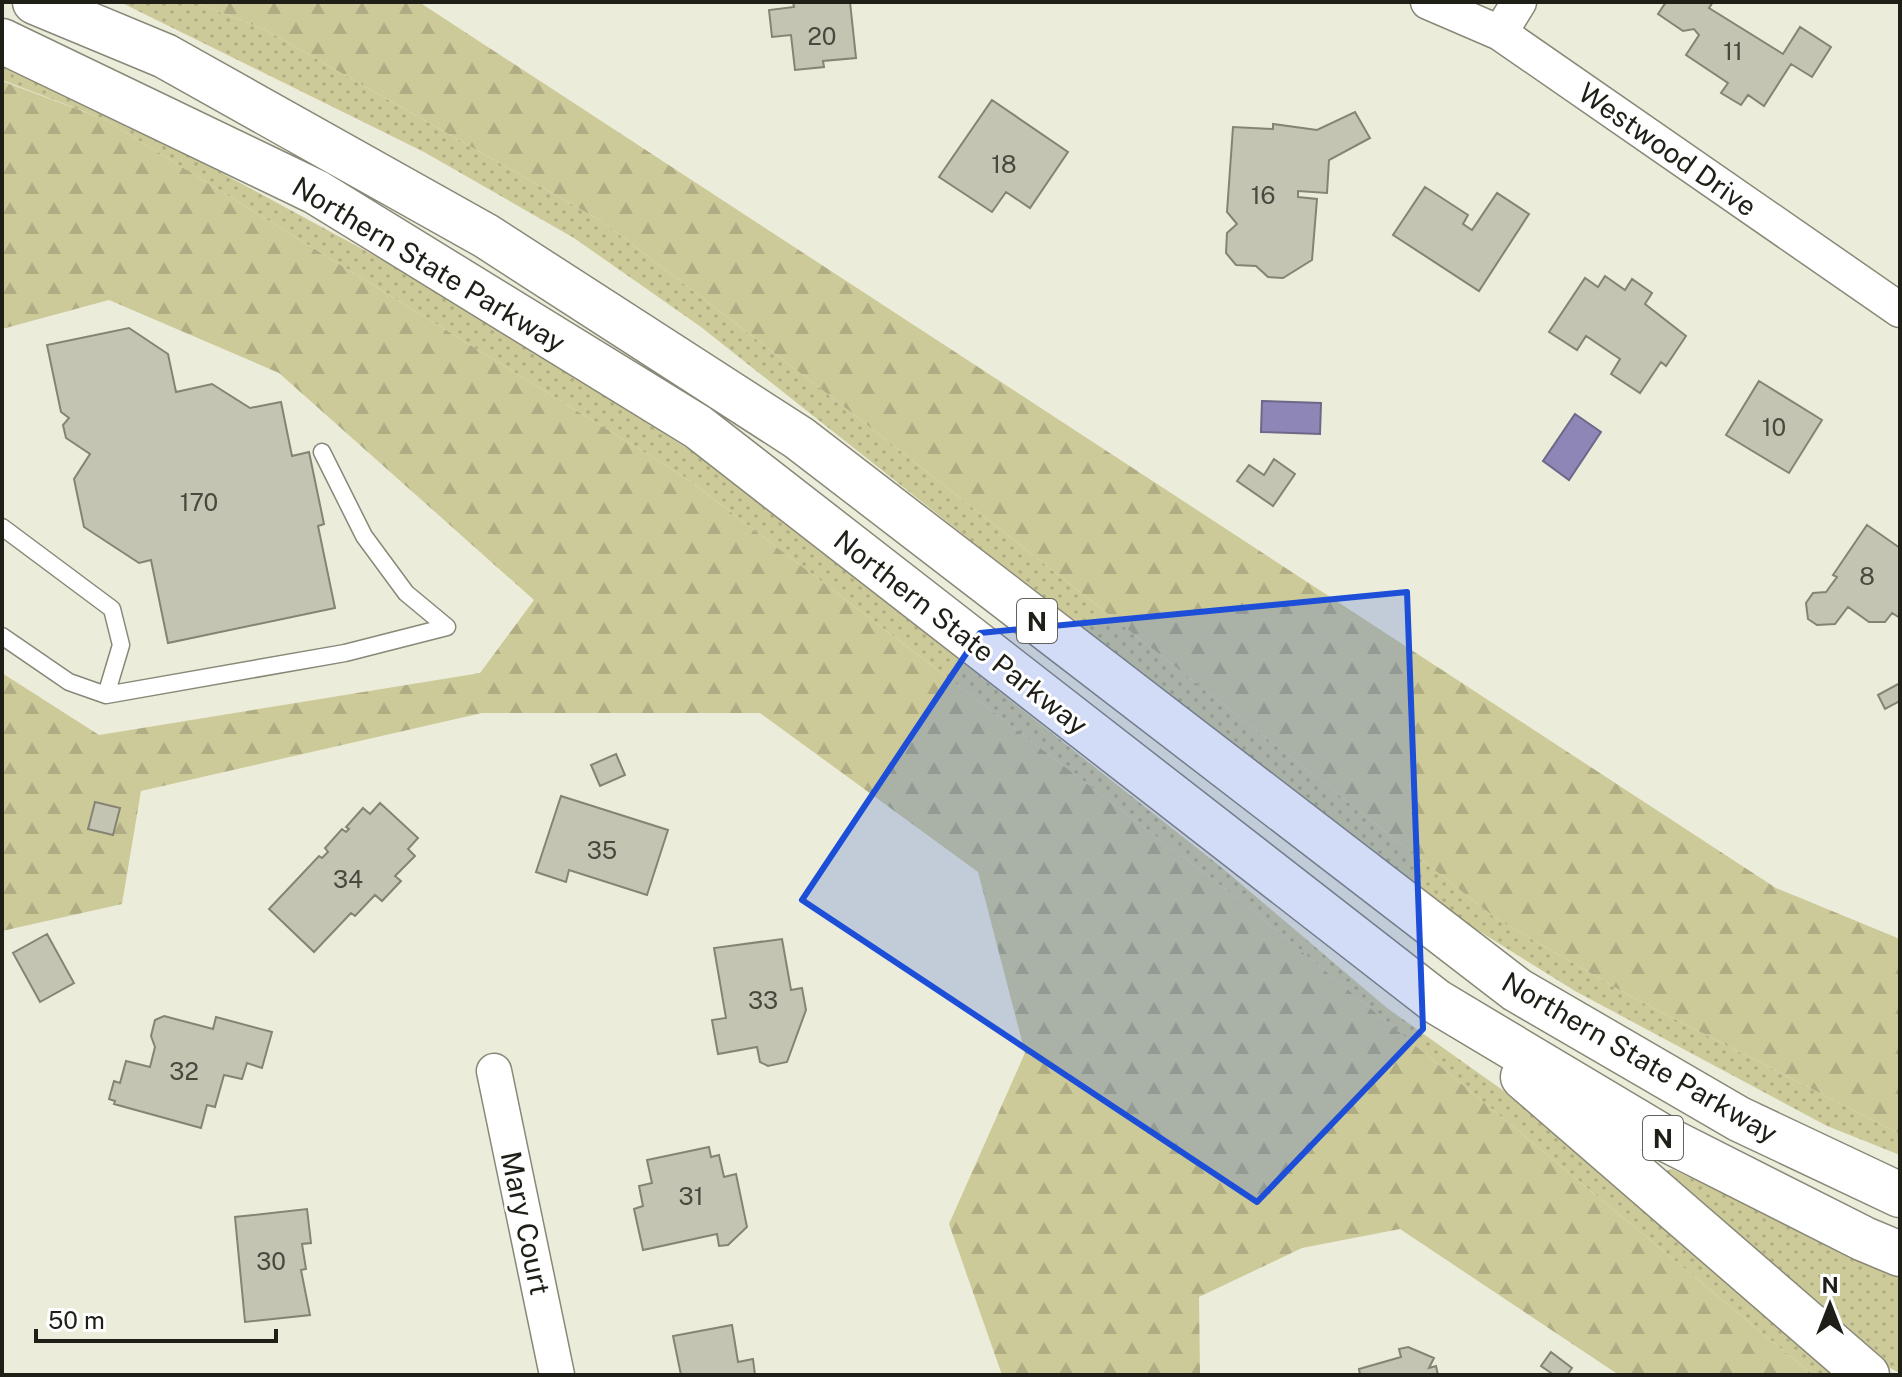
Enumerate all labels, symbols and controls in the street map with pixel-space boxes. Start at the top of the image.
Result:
house number: 20 [808,22,837,50]
house number: 11 [1723,37,1743,65]
street label: Westwood Drive [1573,75,1763,223]
house number: 18 [991,150,1017,178]
street label: Northern State Parkway [287,169,571,359]
house number: 16 [1251,181,1275,209]
house number: 10 [1762,413,1786,441]
house number: 170 [180,488,218,516]
street label: Northern State Parkway [828,523,1094,741]
house number: 8 [1859,562,1875,590]
road number: N [1017,599,1057,643]
house number: 35 [587,836,617,864]
house number: 34 [333,865,363,893]
street label: Northern State Parkway [1496,964,1784,1150]
house number: 33 [748,986,778,1014]
house number: 32 [169,1057,199,1085]
road number: N [1643,1116,1683,1160]
street label: Mary Court [495,1148,557,1298]
house number: 31 [679,1182,703,1210]
house number: 30 [256,1247,286,1275]
north arrow [1790,1265,1870,1345]
text: N [1821,1272,1839,1298]
scale bar [36,1293,276,1343]
text: 50 m [48,1306,105,1334]

